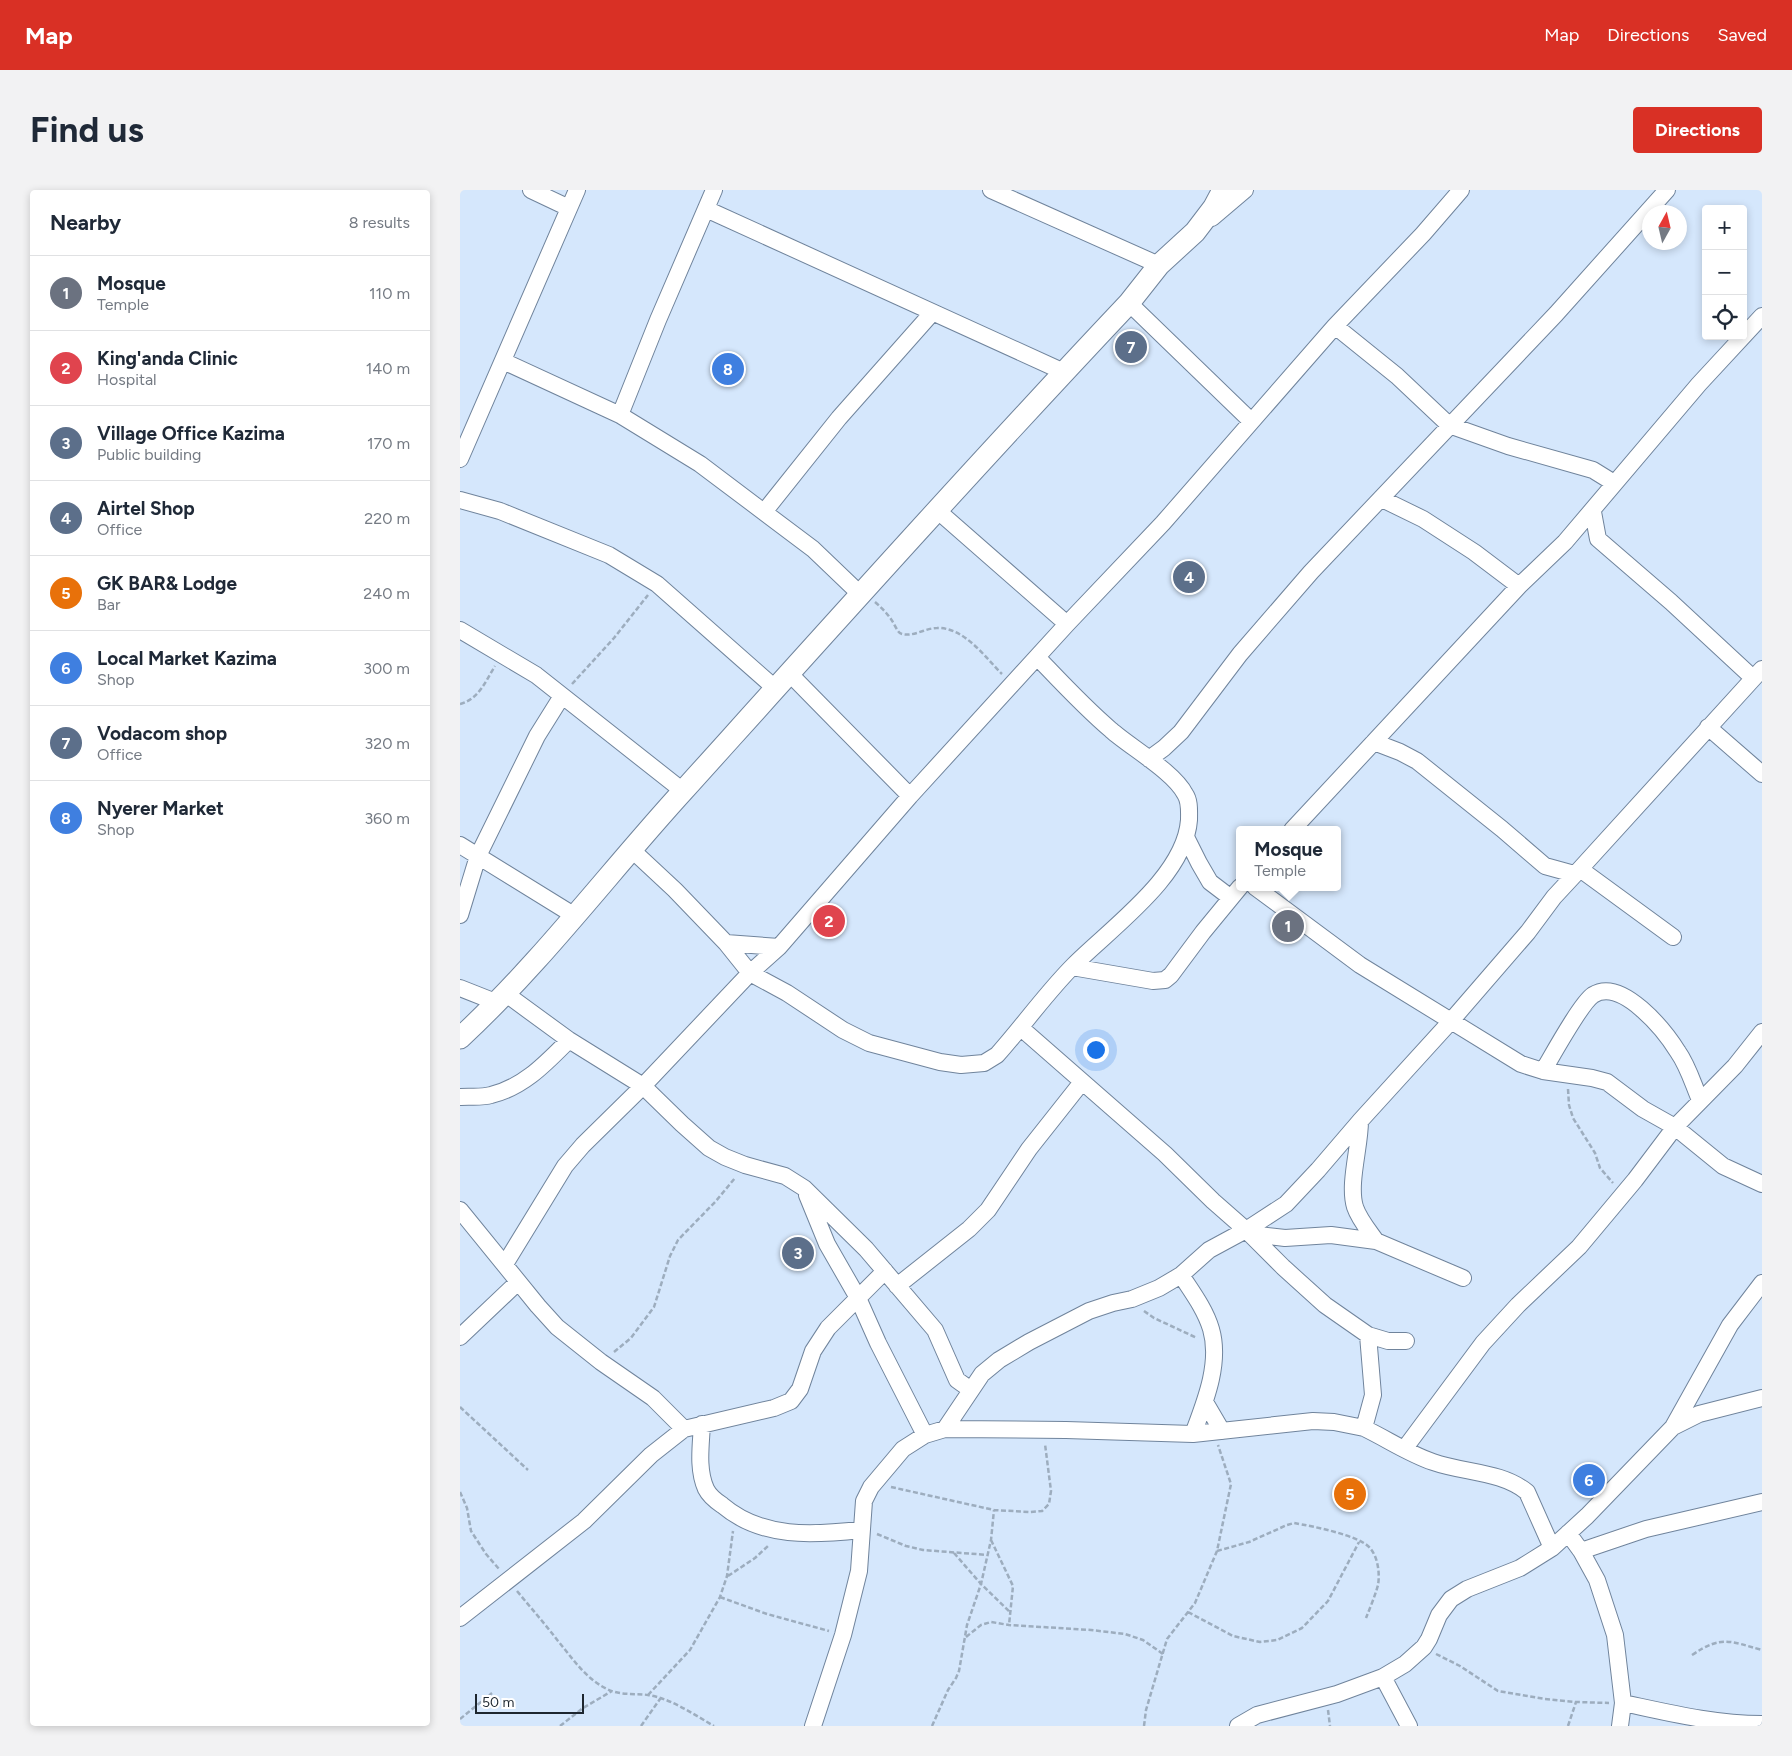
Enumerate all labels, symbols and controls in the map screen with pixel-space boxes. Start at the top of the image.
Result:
text: Map [25,21,73,50]
text: Map [1544,24,1579,46]
text: Directions [1607,24,1689,46]
text: Saved [1717,24,1767,46]
button: Directions [1633,107,1762,153]
text: Find us [30,109,144,151]
north arrow [1642,205,1687,250]
map controls [1702,205,1747,340]
button: + [1702,205,1747,250]
text: Nearby [50,210,121,235]
text: 8 results [349,213,410,232]
button: − [1702,250,1747,295]
text: Mosque [97,272,166,295]
text: 1 [63,284,69,303]
text: 110 m [369,284,410,303]
text: Temple [97,295,149,314]
button: locate [1702,295,1747,340]
pin: 7 [1115,328,1147,366]
text: King'anda Clinic [97,347,238,370]
pin: 8 [712,350,744,388]
text: 2 [61,359,71,378]
text: 140 m [366,359,410,378]
text: Hospital [97,370,157,389]
text: Village Office Kazima [97,422,285,445]
text: 3 [62,434,70,453]
text: 170 m [367,434,410,453]
text: Public building [97,445,201,464]
text: Airtel Shop [97,497,195,520]
text: 4 [61,509,71,528]
text: 220 m [364,509,410,528]
text: Office [97,520,142,539]
pin: 4 [1173,558,1205,596]
text: GK BAR& Lodge [97,572,237,595]
text: 5 [61,584,71,603]
text: 240 m [363,584,410,603]
text: Bar [97,595,120,614]
text: Local Market Kazima [97,647,277,670]
text: 6 [61,659,71,678]
text: 300 m [363,659,410,678]
text: Shop [97,670,135,689]
text: Vodacom shop [97,722,227,745]
text: 7 [62,734,70,753]
text: 320 m [365,734,410,753]
text: Office [97,745,142,764]
text: Nyerer Market [97,797,224,820]
text: 8 [61,809,71,828]
text: 360 m [364,809,410,828]
text: Shop [97,820,135,839]
popup [1236,826,1341,891]
text: Mosque [1254,838,1323,861]
text: Temple [1254,861,1306,880]
pin: 2 [813,902,845,940]
pin: 1 [1272,907,1304,945]
your location [1083,1037,1109,1063]
pin: 3 [782,1234,814,1272]
pin: 6 [1573,1461,1605,1499]
pin: 5 [1334,1475,1366,1513]
scale bar [475,1691,584,1714]
text: 50 m [482,1694,514,1711]

